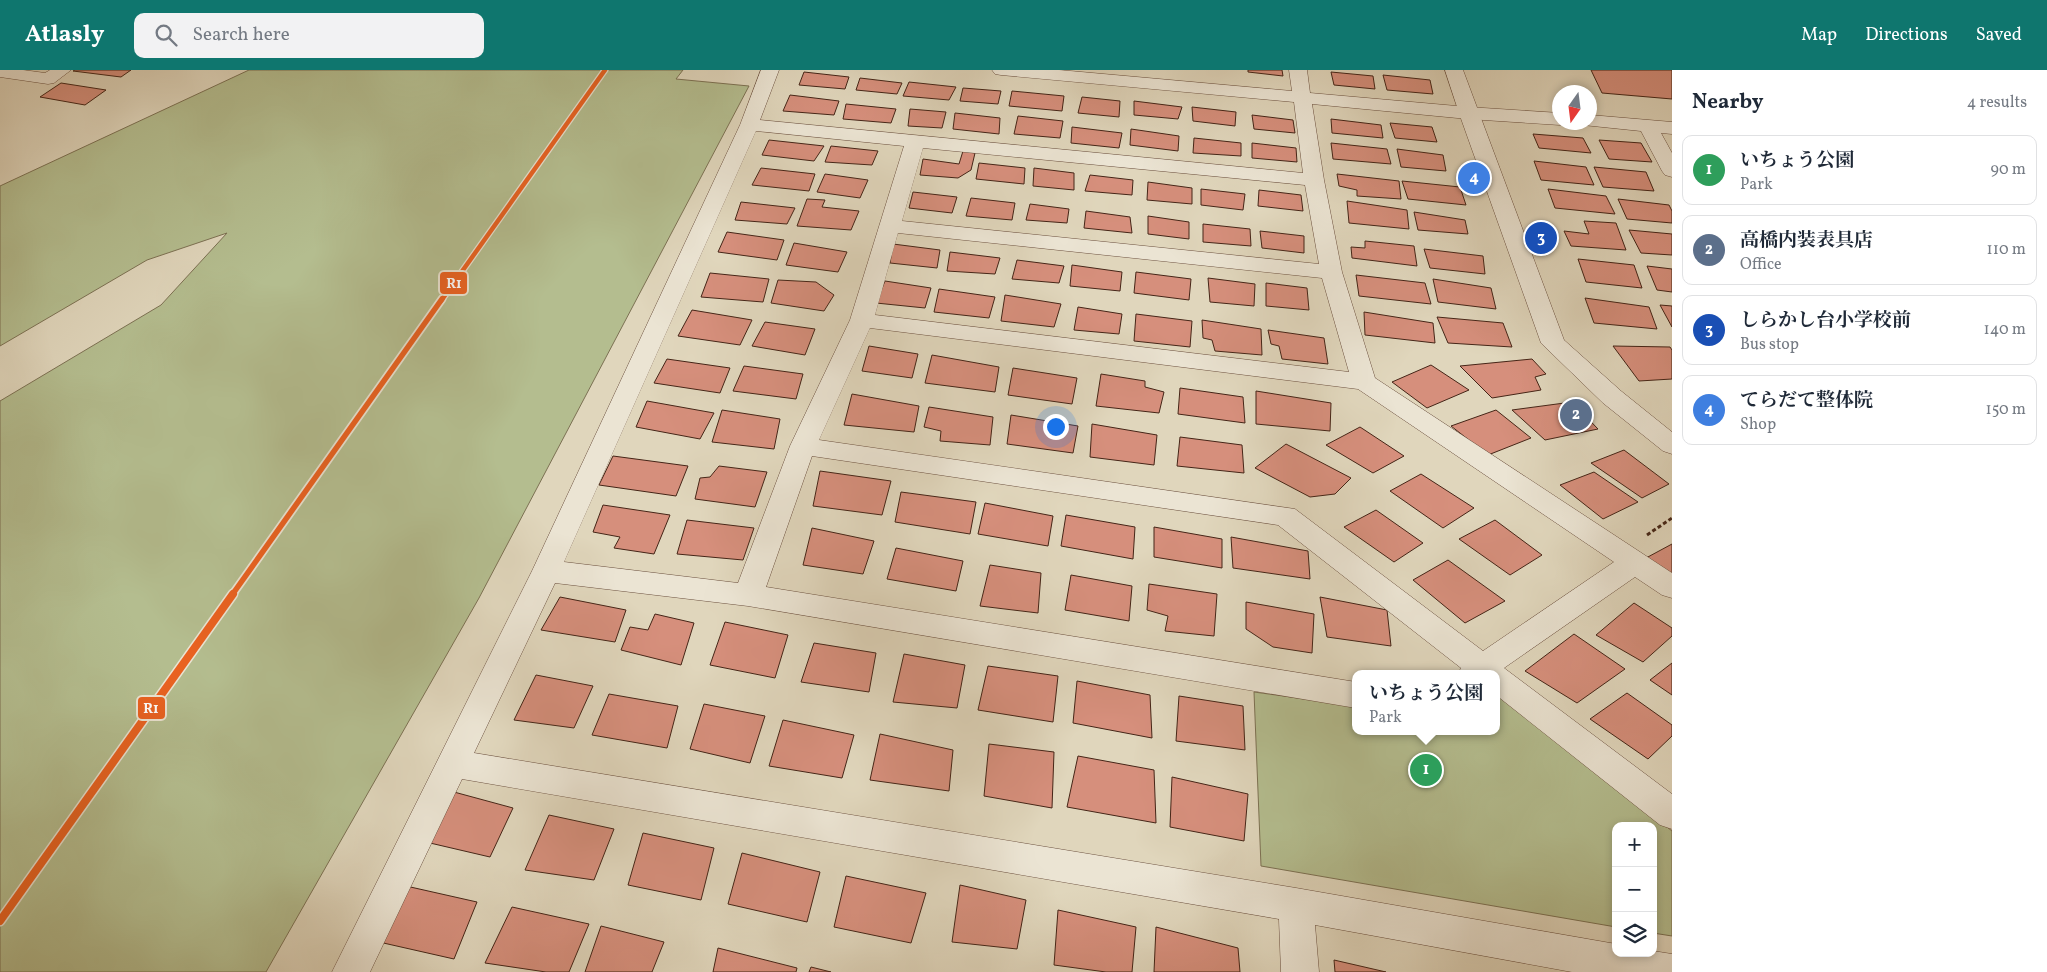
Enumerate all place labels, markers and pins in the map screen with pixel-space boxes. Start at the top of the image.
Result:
pin: 4 [1458,159,1490,197]
pin: 3 [1525,219,1557,257]
pin: 2 [1560,396,1592,434]
pin: 1 [1410,751,1442,789]

